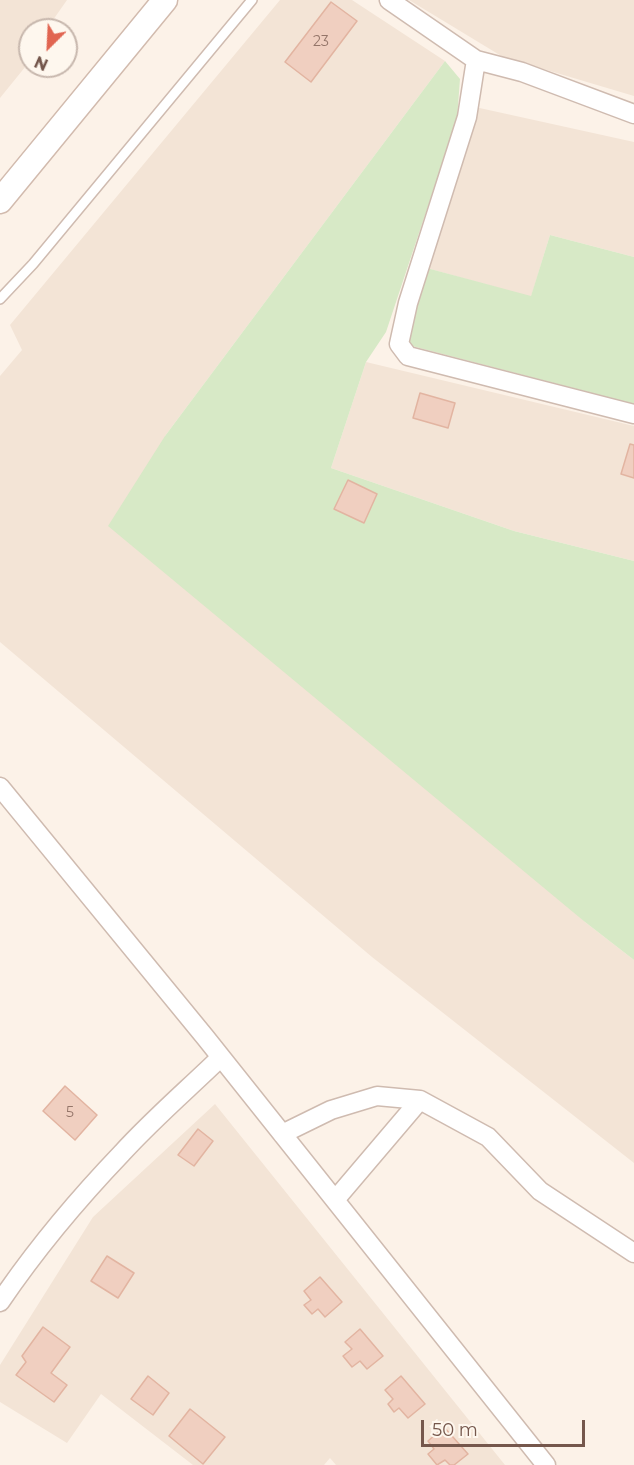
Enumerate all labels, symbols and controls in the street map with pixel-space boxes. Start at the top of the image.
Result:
north arrow [18,18,78,78]
house number: 23 [313,34,329,50]
text: N [32,52,51,74]
house number: 5 [66,1105,74,1121]
scale bar [424,1408,588,1446]
text: 50 m [432,1419,478,1441]

